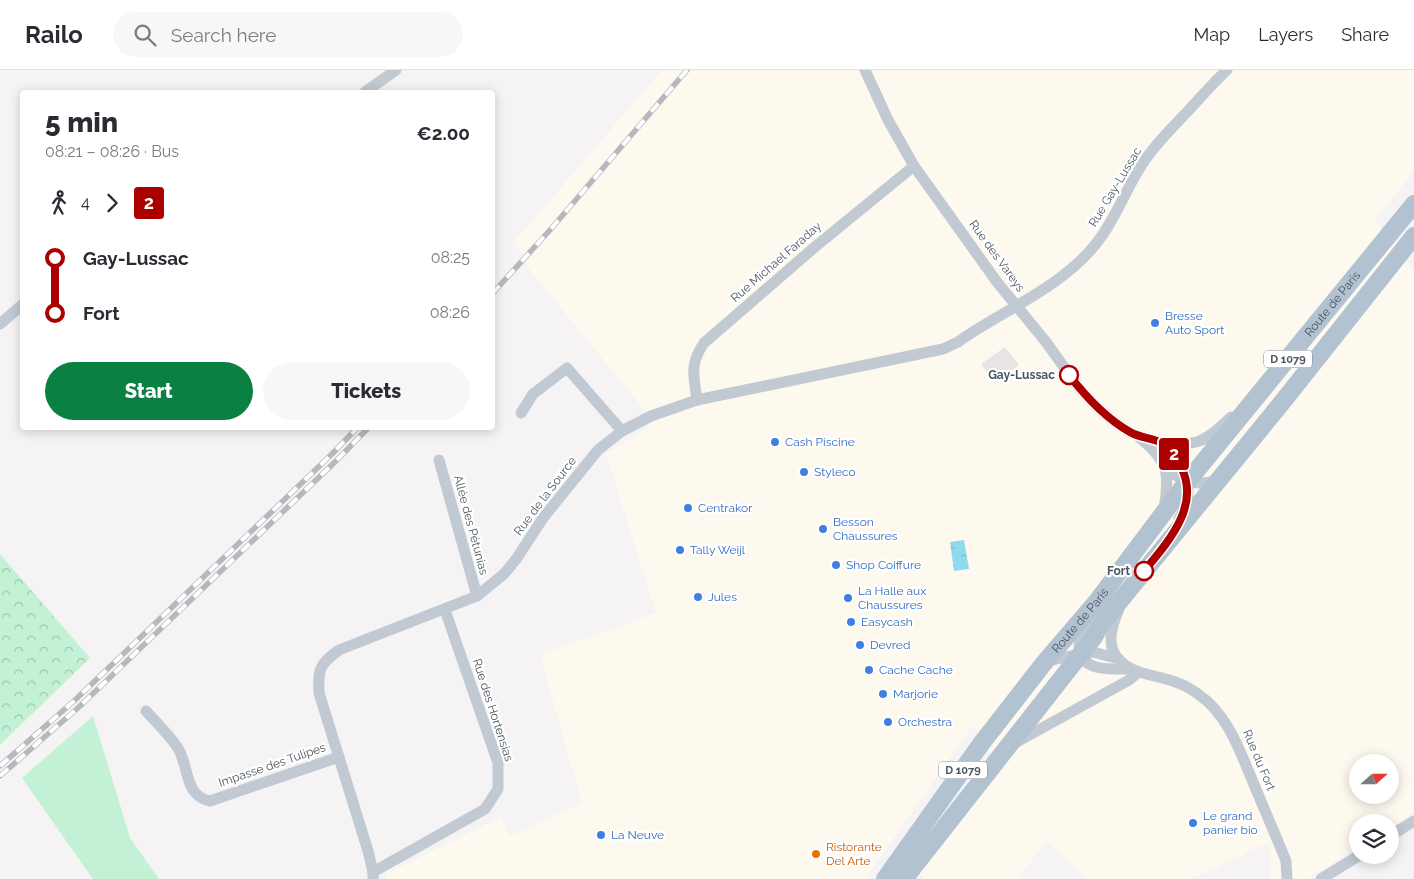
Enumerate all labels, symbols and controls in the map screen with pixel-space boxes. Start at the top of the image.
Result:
search box [113,12,463,57]
text: Railo [25,20,83,49]
icon: search [131,21,159,49]
text: Search here [171,24,276,46]
text: Map [1194,24,1230,45]
text: Layers [1258,24,1313,45]
text: Share [1341,24,1389,45]
text: 5 min [45,106,118,139]
text: €2.00 [417,122,470,144]
text: 08:21 – 08:26 · Bus [45,142,179,161]
street label: Rue Gay-Lussac [1086,144,1144,229]
icon: walk [45,189,73,217]
icon: forward [98,189,126,217]
text: 2 [144,192,154,213]
text: 4 [81,193,90,212]
street label: Rue des Vareys [966,217,1028,295]
street label: Rue Michael Faraday [728,219,824,305]
text: Gay-Lussac [83,247,189,269]
text: 08:25 [431,248,470,267]
street label: Route de Paris [1302,268,1363,339]
text: Fort [83,302,120,324]
text: 08:26 [430,303,470,322]
place label: Bresse Auto Sport [1165,309,1224,337]
marker: Bresse Auto Sport [1149,317,1161,329]
road number: D 1079 [1264,350,1312,368]
button: Start [45,362,253,420]
button: Tickets [263,362,470,420]
marker: Gay-Lussac [1059,365,1079,385]
place label: Gay-Lussac [988,368,1055,382]
place label: Cash Piscine [785,435,855,449]
marker: Cash Piscine [769,436,781,448]
line badge: 2 [1158,438,1190,470]
text: 2 [1169,443,1179,464]
street label: Rue de la Source [511,454,579,538]
place label: Styleco [814,465,856,479]
marker: Styleco [798,466,810,478]
street label: Allée des Pétunias [451,474,491,577]
place label: Centrakor [698,501,753,515]
marker: Centrakor [682,502,694,514]
place label: Besson Chaussures [833,515,898,543]
marker: Besson Chaussures [817,523,829,535]
place label: Tally Weijl [690,543,746,557]
marker: Tally Weijl [674,544,686,556]
place label: Shop Coiffure [846,558,921,572]
marker: Shop Coiffure [830,559,842,571]
marker: Fort [1134,561,1154,581]
place label: Fort [1107,564,1130,578]
place label: La Halle aux Chaussures [858,584,926,612]
street label: Route de Paris [1049,585,1111,656]
place label: Jules [708,590,737,604]
marker: Jules [692,591,704,603]
marker: La Halle aux Chaussures [842,592,854,604]
place label: Easycash [861,615,913,629]
marker: Easycash [845,616,857,628]
place label: Devred [870,638,910,652]
marker: Devred [854,639,866,651]
street label: Rue des Hortensias [470,657,516,763]
place label: Cache Cache [879,663,953,677]
marker: Cache Cache [863,664,875,676]
place label: Marjorie [893,687,938,701]
marker: Marjorie [877,688,889,700]
place label: Orchestra [898,715,952,729]
marker: Orchestra [882,716,894,728]
street label: Rue du Fort [1240,727,1278,793]
street label: Impasse des Tulipes [217,740,328,790]
north arrow [1349,754,1399,804]
map controls [1349,754,1399,864]
road number: D 1079 [939,762,987,778]
place label: Le grand panier bio [1203,809,1258,837]
button: layers [1349,814,1399,864]
marker: Le grand panier bio [1187,817,1199,829]
place label: La Neuve [611,828,664,842]
marker: La Neuve [595,829,607,841]
place label: Ristorante Del Arte [826,840,882,868]
marker: Ristorante Del Arte [810,848,822,860]

